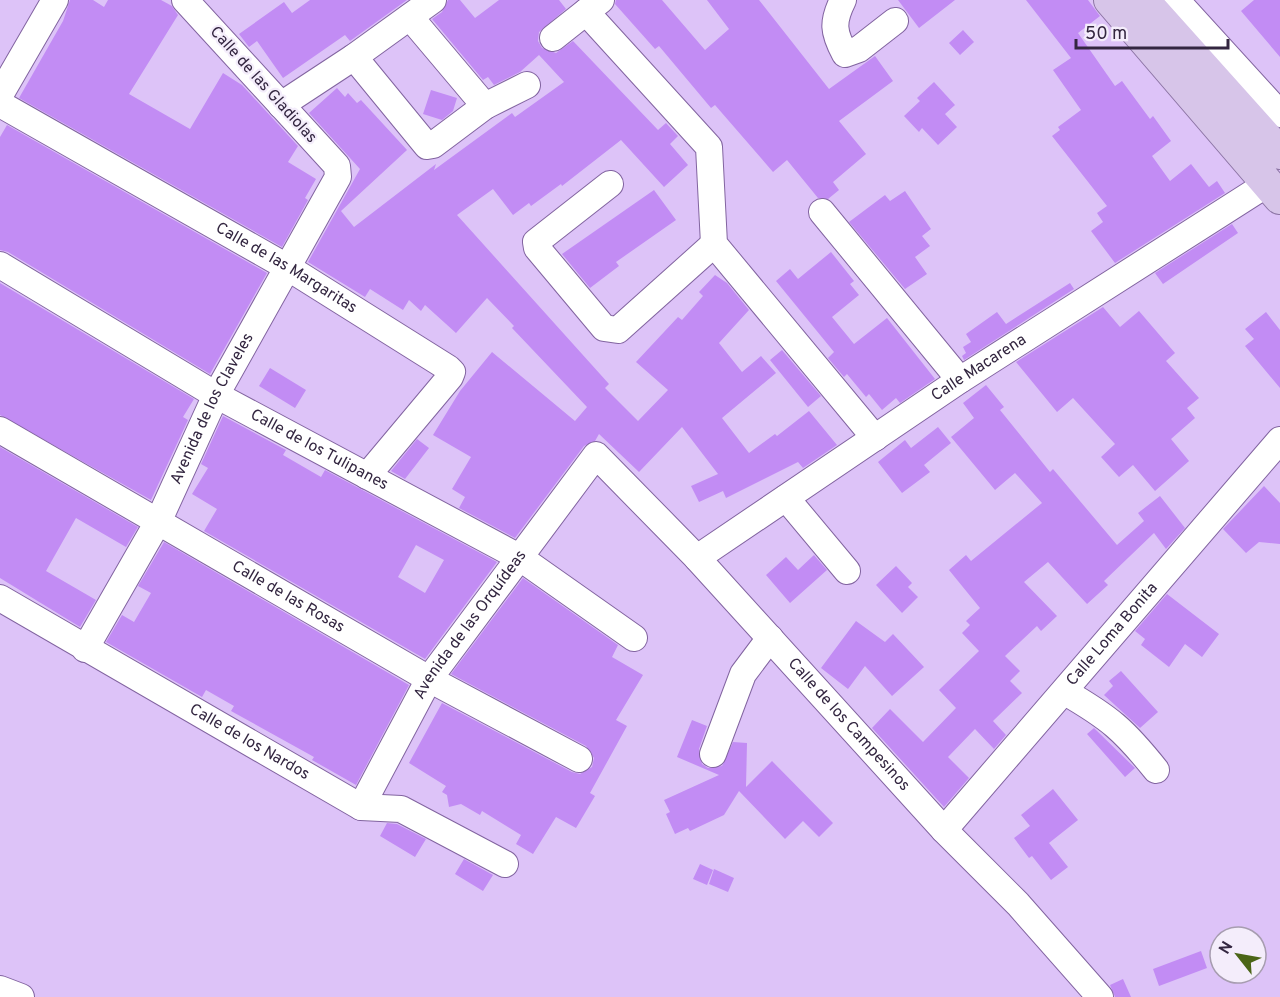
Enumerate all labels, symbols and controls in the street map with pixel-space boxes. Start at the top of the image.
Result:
scale bar [1076,12,1228,50]
street label: Calle de las Gladiolas [205,22,321,148]
text: 50 m [1085,23,1127,46]
street label: Calle de las Margaritas [212,218,361,318]
street label: Avenida de los Claveles [166,330,259,488]
street label: Calle Macarena [928,330,1030,406]
street label: Calle de los Tulipanes [247,405,392,495]
street label: Avenida de las Orquídeas [410,546,531,703]
street label: Calle de las Rosas [228,557,348,638]
street label: Calle Loma Bonita [1062,579,1162,690]
street label: Calle de los Campesinos [783,654,914,796]
street label: Calle de los Nardos [185,700,313,785]
north arrow [1208,925,1268,985]
text: N [1215,938,1238,958]

